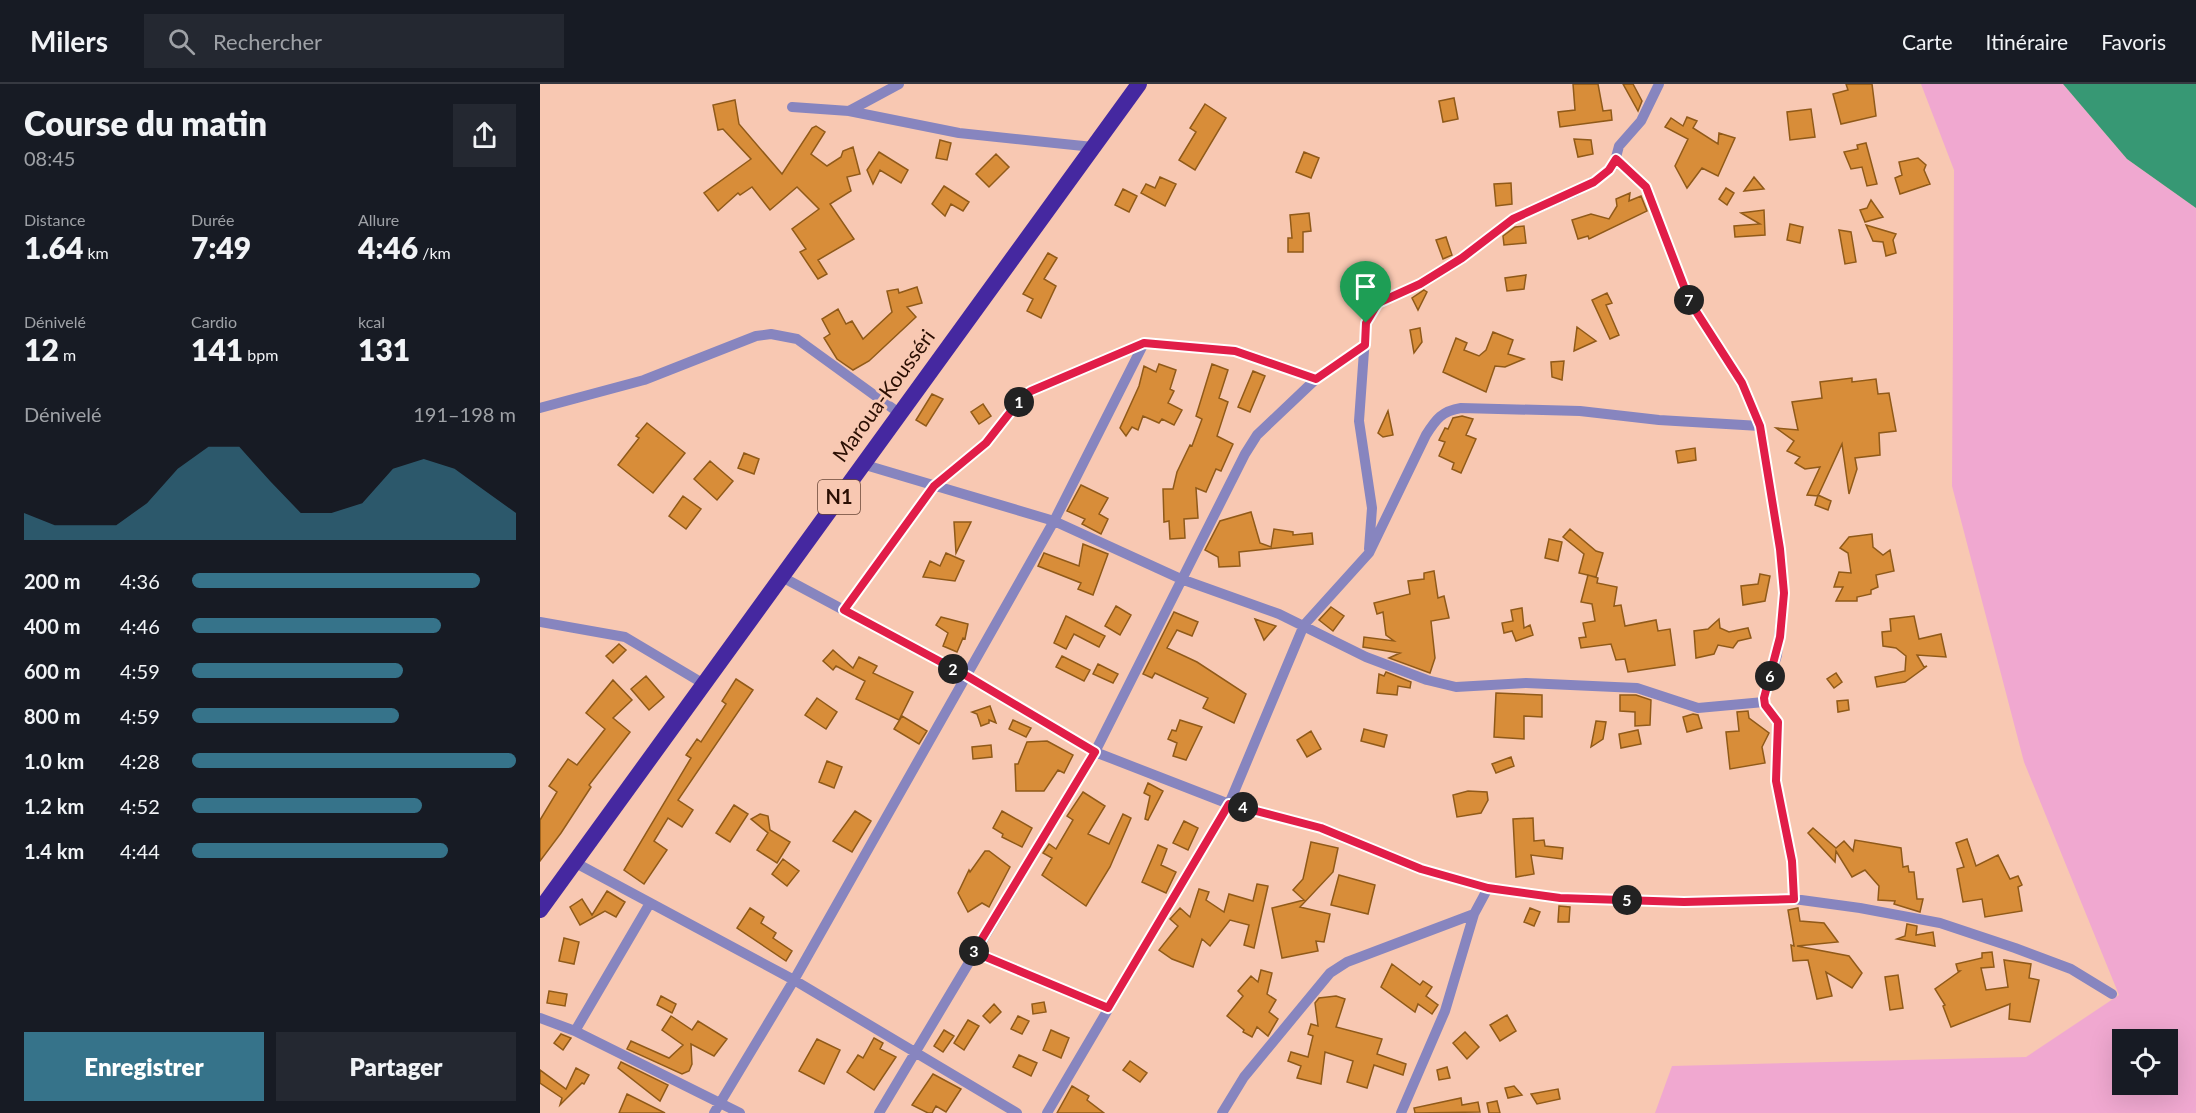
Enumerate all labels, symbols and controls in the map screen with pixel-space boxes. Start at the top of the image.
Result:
search box [144,14,564,68]
text: Milers [30,24,108,58]
icon: search [165,25,198,58]
text: Rechercher [213,28,322,55]
text: Carte [1902,29,1953,54]
text: Itinéraire [1986,29,2068,54]
text: Favoris [2101,29,2166,54]
text: Course du matin [24,103,267,143]
button: share [453,104,516,167]
text: 08:45 [24,146,75,170]
text: Distance [24,210,85,229]
text: Durée [191,210,234,229]
text: Allure [358,210,399,229]
text: 1.64 [24,229,83,265]
text: 7:49 [191,229,251,265]
text: 4:46 [358,229,418,265]
text: km [83,243,109,262]
text: /km [418,243,451,262]
pin [1340,261,1391,323]
icon: arrive [1349,270,1382,303]
pin: 7 [1674,285,1704,315]
text: 7 [1684,290,1694,309]
text: Dénivelé [24,312,86,331]
text: Cardio [191,312,237,331]
text: kcal [358,312,385,331]
street label: Maroua-Kousséri [826,324,939,466]
text: 12 [24,331,59,367]
text: 141 [191,331,243,367]
text: 131 [358,331,410,367]
text: m [59,345,76,364]
text: bpm [243,345,278,364]
pin: 1 [1004,387,1034,417]
text: 1 [1014,392,1024,411]
text: Dénivelé [24,402,101,426]
text: 191–198 m [413,402,516,426]
road number: N1 [818,480,860,514]
text: 200 m [24,569,80,593]
text: 4:36 [120,569,160,593]
text: 400 m [24,614,80,638]
text: 4:46 [120,614,160,638]
pin: 2 [938,654,968,684]
text: 600 m [24,659,80,683]
text: 4:59 [120,659,160,683]
text: 2 [948,659,958,678]
pin: 6 [1755,661,1785,691]
text: 6 [1765,666,1775,685]
text: 800 m [24,704,80,728]
text: 4:59 [120,704,160,728]
text: 1.0 km [24,749,84,773]
text: 4:28 [120,749,160,773]
pin: 4 [1228,792,1258,822]
text: 1.2 km [24,794,84,818]
text: 4:52 [120,794,160,818]
text: 4 [1238,797,1248,816]
text: 1.4 km [24,839,84,863]
text: 4:44 [120,839,160,863]
pin: 5 [1612,885,1642,915]
text: 5 [1622,890,1632,909]
pin: 3 [959,936,989,966]
text: 3 [969,941,979,960]
map controls [2112,1029,2178,1095]
button: locate [2112,1029,2178,1095]
button: Enregistrer [24,1032,264,1101]
button: Partager [276,1032,516,1101]

